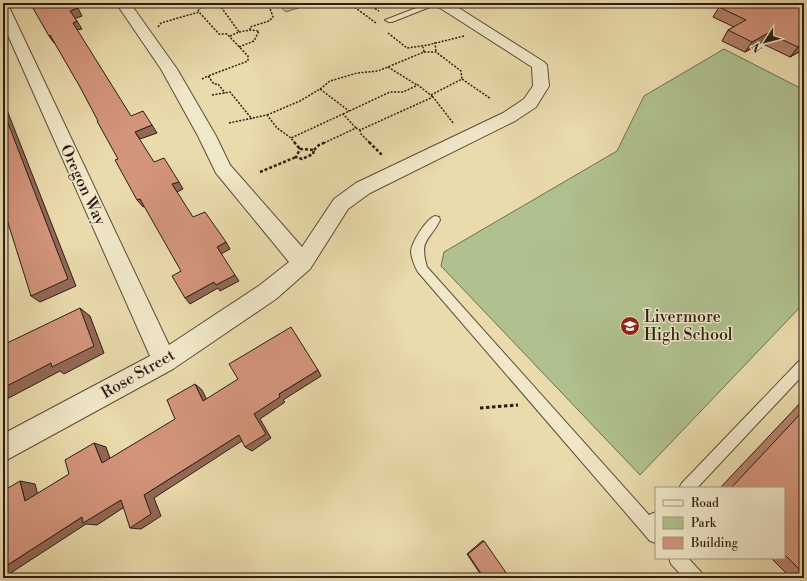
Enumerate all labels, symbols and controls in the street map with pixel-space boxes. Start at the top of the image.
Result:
north arrow [745,22,785,62]
text: N [749,39,766,55]
street label: Oregon Way [56,141,110,229]
place label: Livermore High School [644,307,733,345]
school or university icon: Livermore High School [619,315,641,337]
street label: Rose Street [98,345,179,403]
legend [655,487,785,559]
text: Road [691,496,719,511]
text: Park [691,516,717,531]
text: Building [690,536,739,551]

